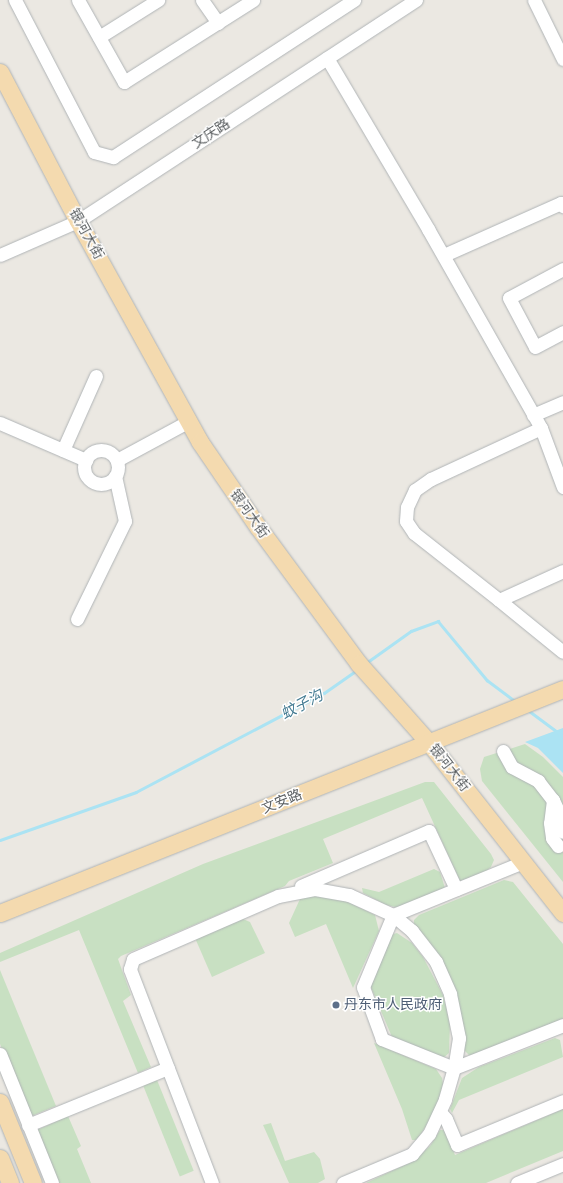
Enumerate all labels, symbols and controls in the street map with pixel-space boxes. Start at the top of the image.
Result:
street label: 文庆路 [189,116,233,152]
street label: 银河大街 [65,205,107,263]
street label: 银河大街 [226,486,272,542]
water label: 蚊子沟 [278,686,326,724]
street label: 银河大街 [425,741,473,795]
street label: 文安路 [259,786,305,818]
place label: 丹东市人民政府 [344,997,442,1013]
marker: 丹东市人民政府 [331,1000,341,1010]

